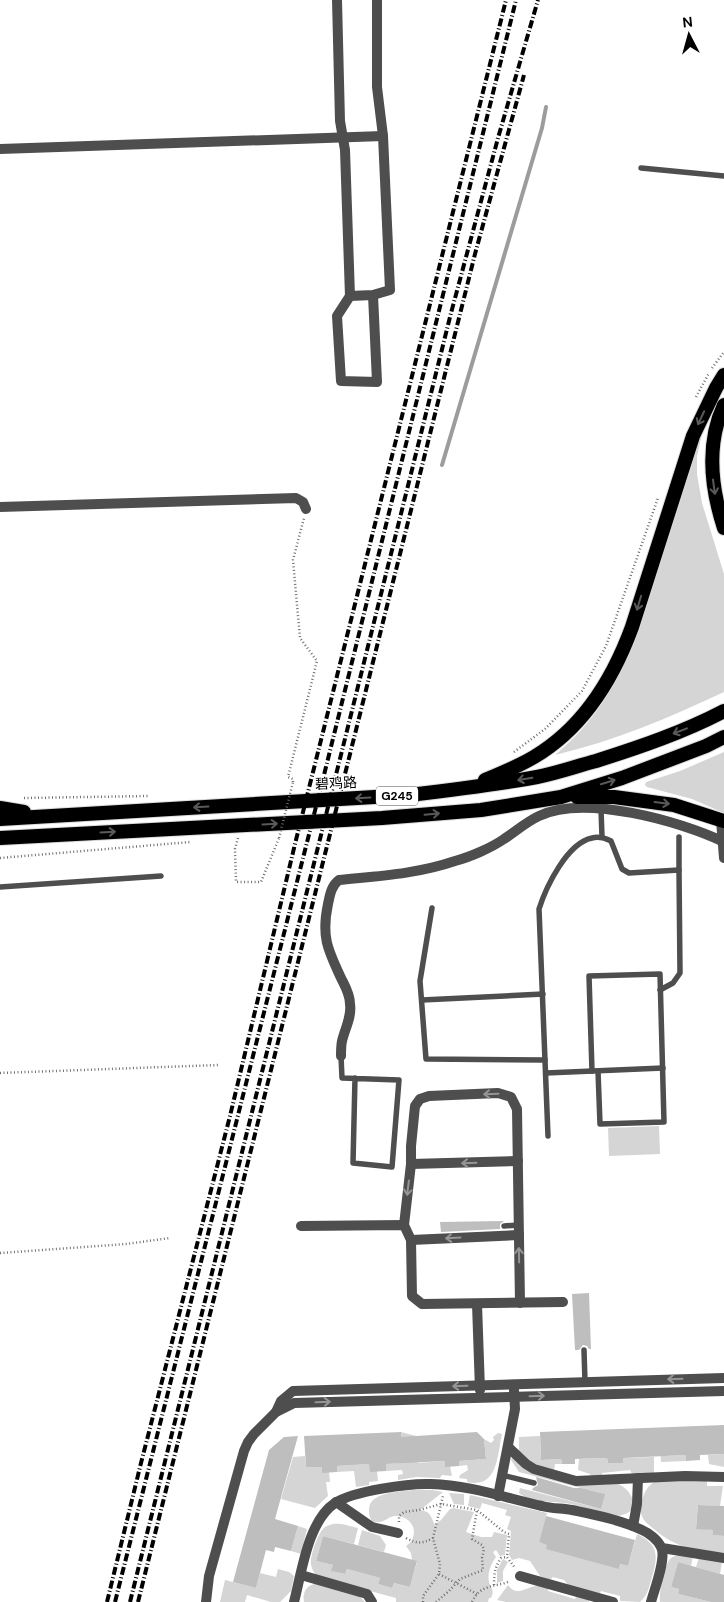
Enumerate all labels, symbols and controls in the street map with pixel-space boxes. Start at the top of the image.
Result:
north arrow [664,10,714,60]
text: N [682,13,694,32]
one-way arrow [696,410,705,425]
one-way arrow [709,478,719,494]
one-way arrow [633,595,643,611]
one-way arrow [672,727,688,736]
street label: 碧鸡路 [315,773,357,793]
one-way arrow [517,774,533,784]
one-way arrow [599,777,615,787]
road number: G245 [376,786,418,806]
one-way arrow [356,793,372,802]
one-way arrow [654,798,670,808]
one-way arrow [193,803,209,812]
one-way arrow [424,809,440,819]
one-way arrow [262,819,278,828]
one-way arrow [99,827,115,837]
one-way arrow [483,1089,499,1098]
one-way arrow [461,1158,477,1167]
one-way arrow [403,1180,413,1196]
one-way arrow [445,1234,461,1243]
one-way arrow [514,1247,524,1263]
one-way arrow [668,1375,684,1384]
one-way arrow [453,1381,469,1390]
one-way arrow [529,1392,545,1401]
one-way arrow [314,1398,330,1407]

